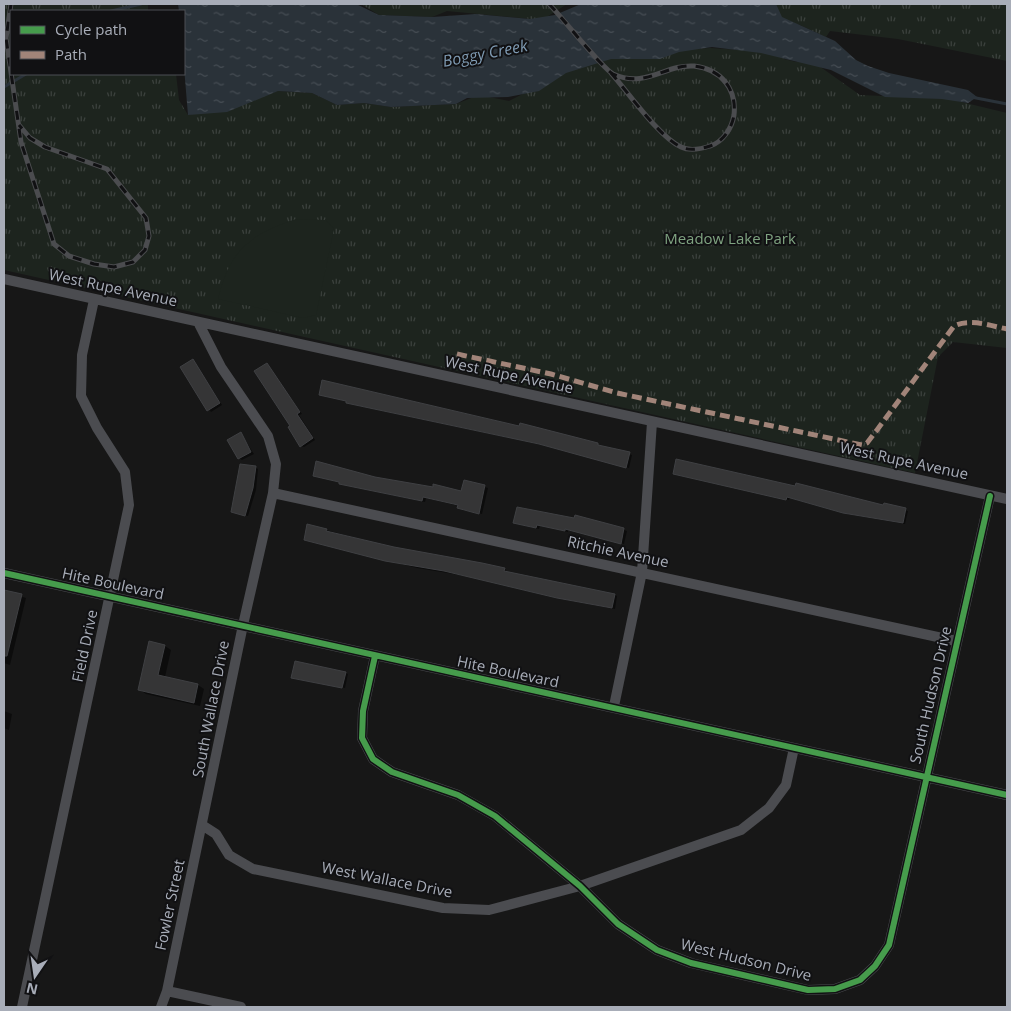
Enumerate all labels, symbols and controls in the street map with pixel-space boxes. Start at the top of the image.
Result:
legend [10,10,185,75]
text: Cycle path [55,19,127,39]
water label: Boggy Creek [441,34,531,72]
text: Path [55,44,87,64]
park label: Meadow Lake Park [664,228,796,248]
street label: West Rupe Avenue [47,264,179,310]
street label: West Rupe Avenue [443,351,575,397]
street label: West Rupe Avenue [838,437,970,483]
street label: Ritchie Avenue [566,531,671,572]
street label: Hite Boulevard [60,562,166,604]
street label: Field Drive [67,608,101,684]
street label: South Hudson Drive [905,624,956,765]
street label: South Wallace Drive [187,639,233,779]
street label: Hite Boulevard [455,650,561,692]
street label: Fowler Street [150,857,188,952]
street label: West Wallace Drive [320,857,454,902]
street label: West Hudson Drive [679,933,814,985]
north arrow [10,951,60,1001]
text: N [24,979,40,1000]

